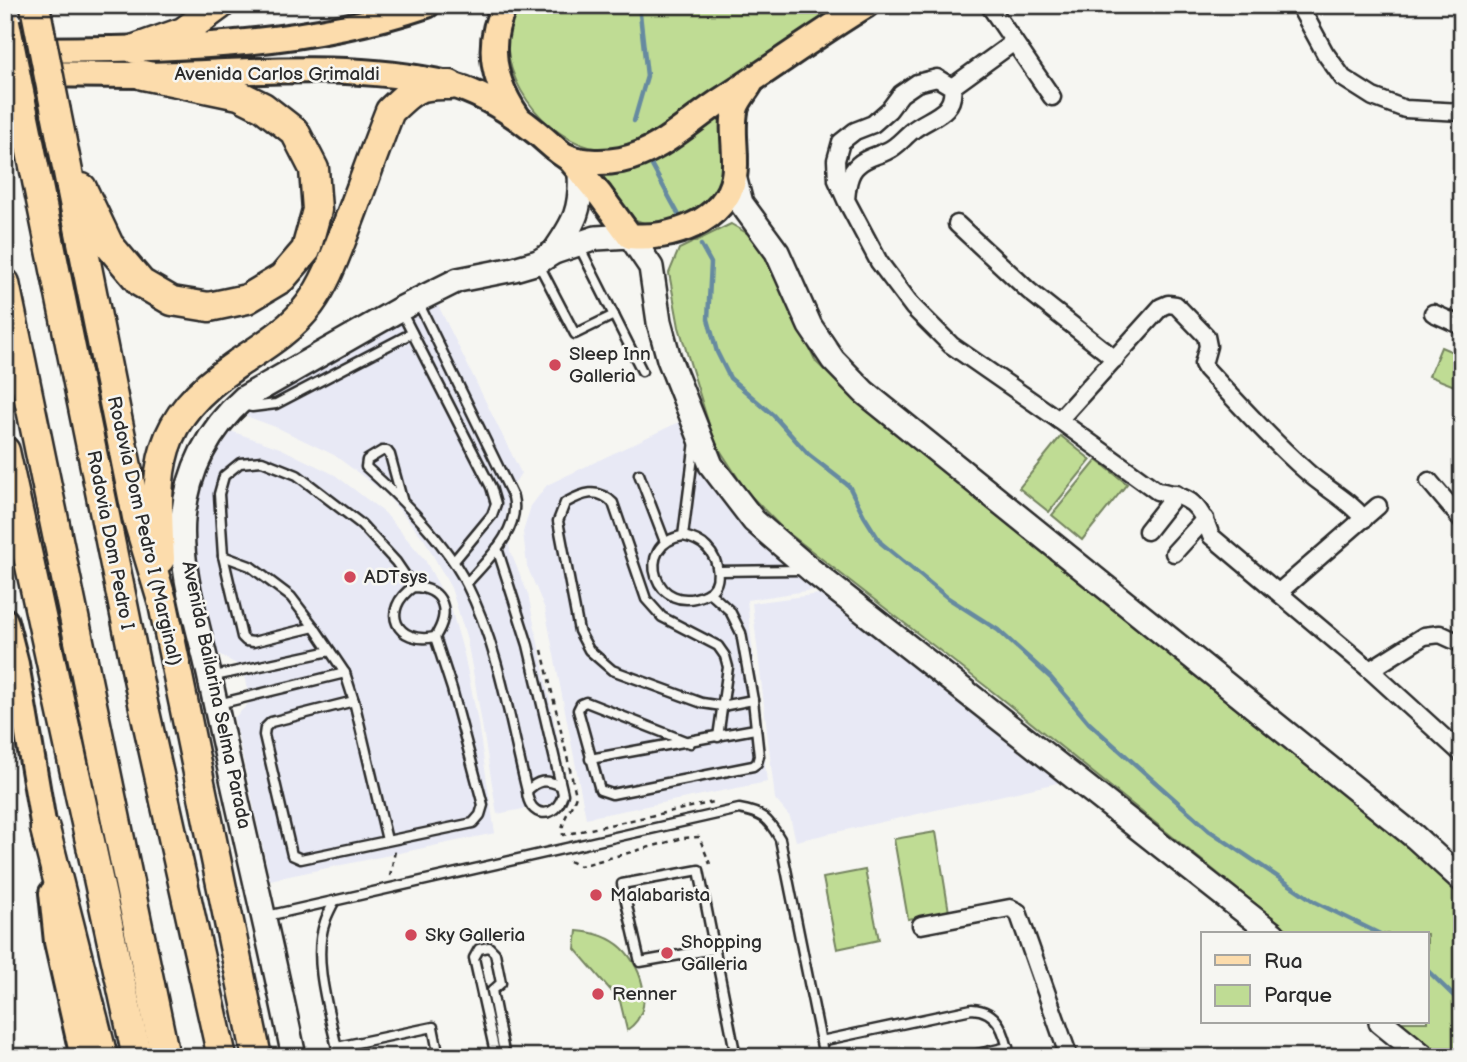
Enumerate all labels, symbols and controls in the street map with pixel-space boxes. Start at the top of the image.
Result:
street label: Avenida Carlos Grimaldi [174,63,380,86]
place label: Sleep Inn Galleria [569,343,651,388]
marker: Sleep Inn Galleria [547,357,563,373]
street label: Rodovia Dom Pedro I (Marginal) [102,394,186,668]
street label: Rodovia Dom Pedro I [81,448,139,632]
street label: Avenida Bailarina Selma Parada [176,559,256,831]
place label: ADTsys [364,566,427,589]
marker: ADTsys [342,569,358,585]
place label: Malabarista [610,884,710,907]
marker: Malabarista [588,887,604,903]
place label: Sky Galleria [425,924,525,947]
marker: Sky Galleria [403,927,419,943]
place label: Shopping Galleria [681,931,762,976]
legend [1201,932,1428,1024]
marker: Shopping Galleria [659,945,675,961]
text: Rua [1264,949,1303,974]
place label: Renner [612,983,677,1006]
text: Parque [1264,983,1332,1008]
marker: Renner [590,986,606,1002]

